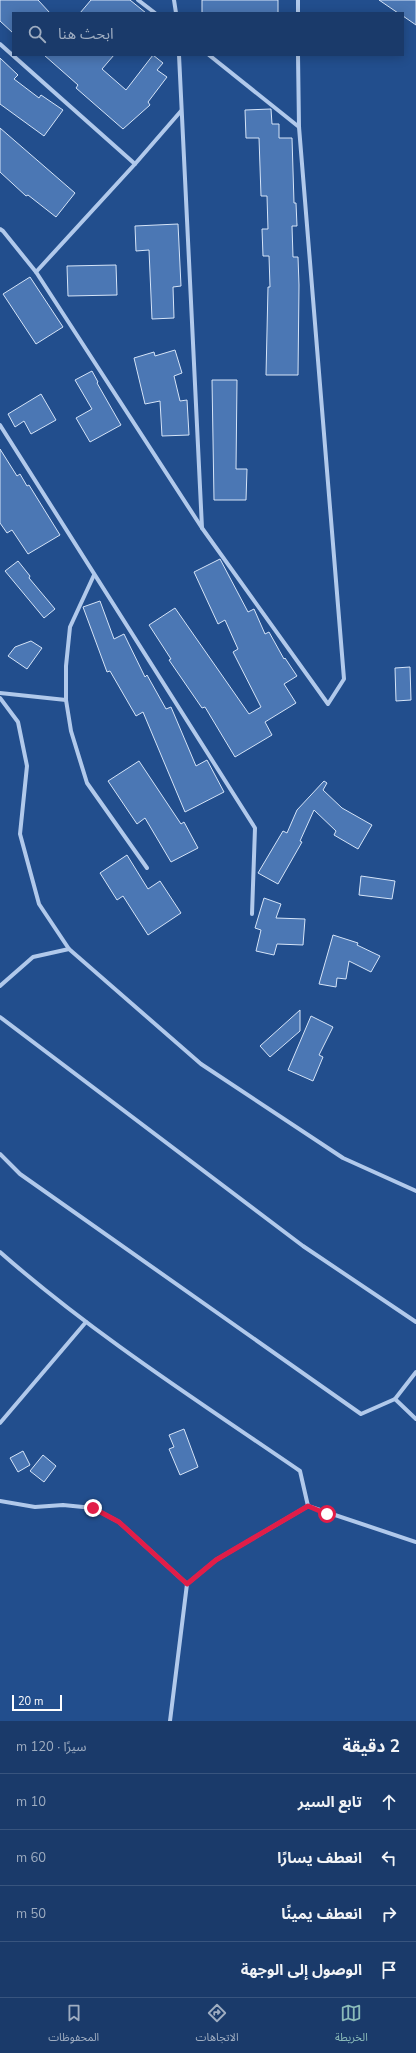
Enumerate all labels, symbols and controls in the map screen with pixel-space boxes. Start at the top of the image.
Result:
search box [12,12,404,56]
icon: search [26,23,48,45]
text: ابحث هنا [58,24,114,44]
route end [84,1499,102,1517]
route start [318,1505,336,1523]
scale bar [12,1693,62,1712]
text: 20 m [18,1694,43,1709]
text: 2 دقيقة [342,1735,400,1758]
text: سيرًا · 120 m [16,1738,87,1756]
icon: ahead [378,1791,400,1813]
text: تابع السير [298,1792,362,1812]
text: 10 m [16,1793,46,1811]
icon: left [378,1847,400,1869]
text: انعطف يسارًا [277,1848,362,1868]
text: 60 m [16,1849,46,1867]
icon: right [378,1903,400,1925]
text: انعطف يمينًا [281,1904,362,1924]
text: 50 m [16,1905,46,1923]
icon: arrive [378,1959,400,1981]
text: الوصول إلى الوجهة [241,1960,362,1980]
tab: المحفوظات [48,2002,99,2049]
tab: الاتجاهات [196,2002,239,2049]
tab: الخريطة [335,2002,368,2049]

